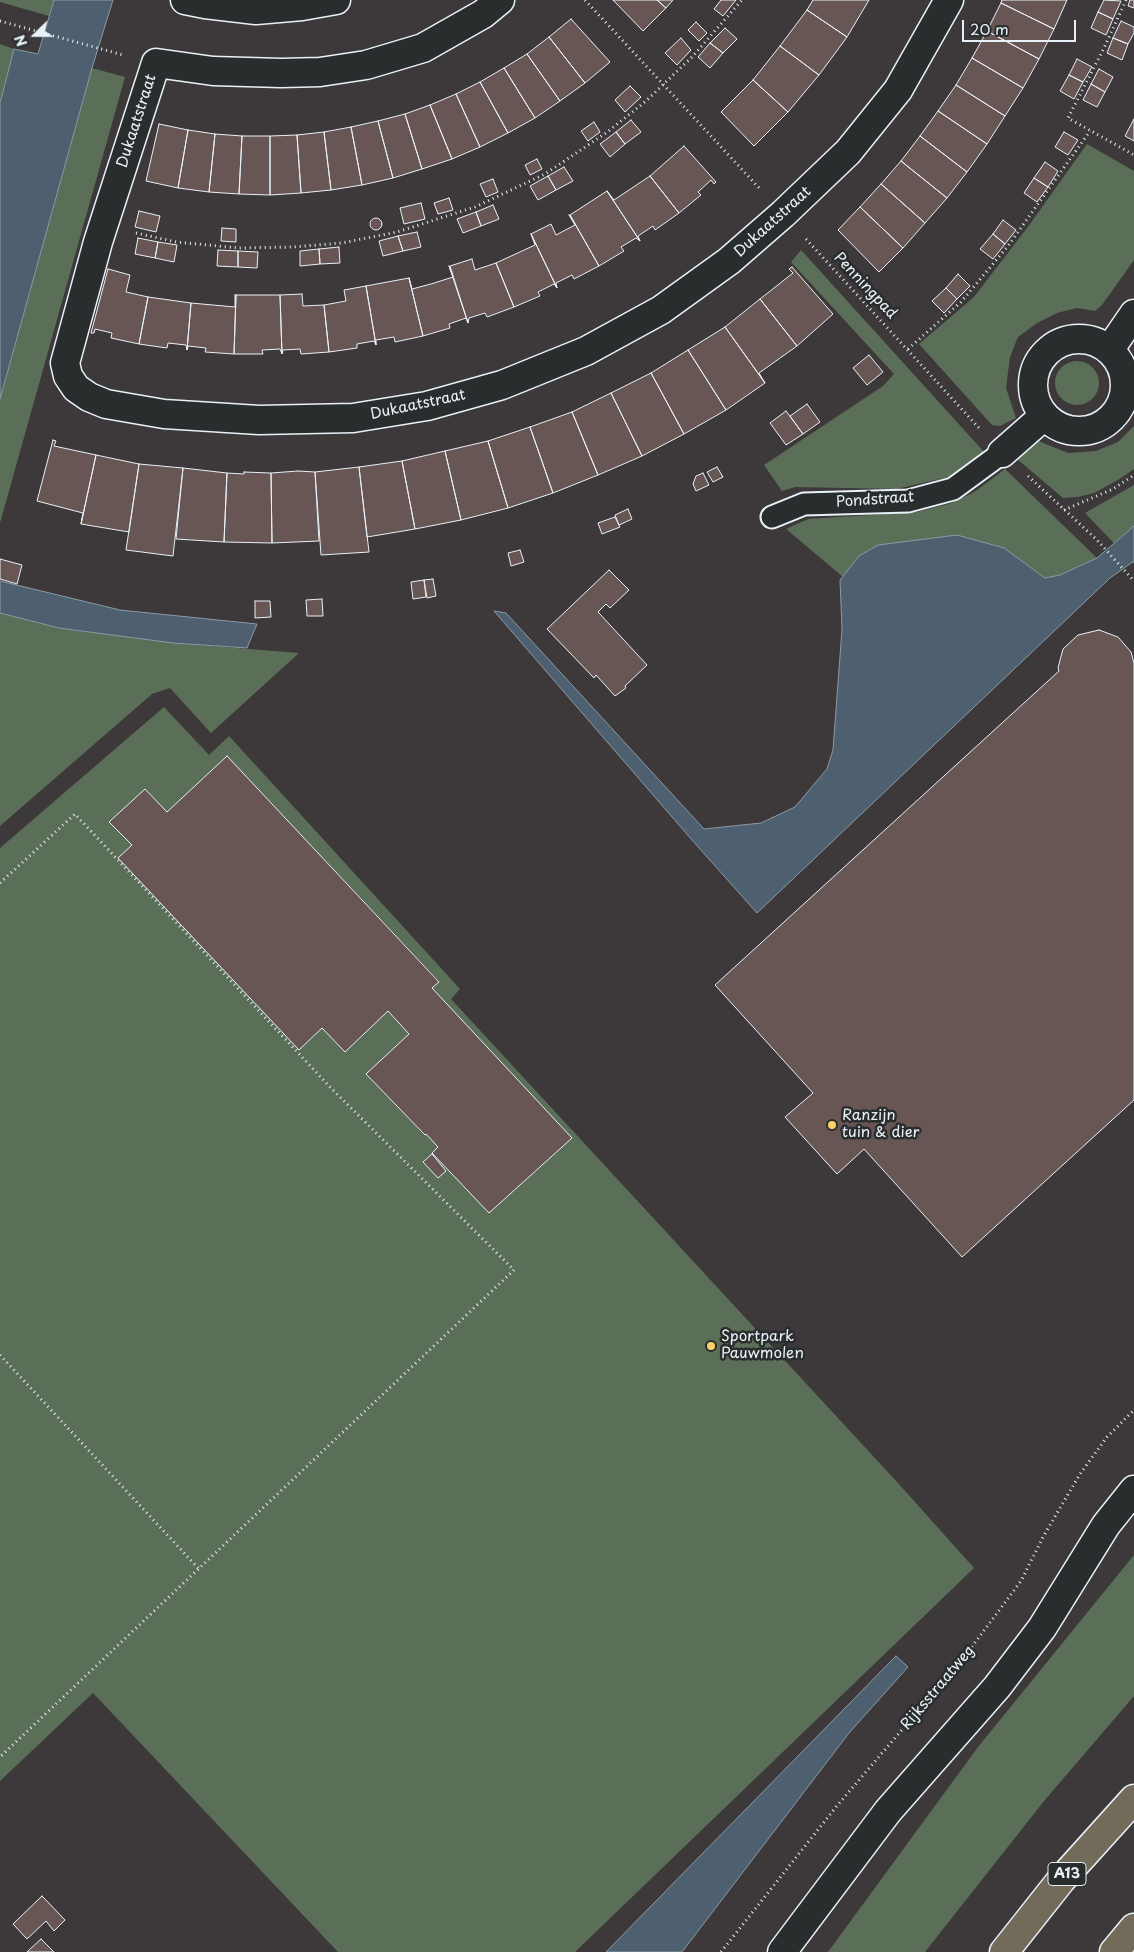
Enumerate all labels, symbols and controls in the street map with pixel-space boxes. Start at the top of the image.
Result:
north arrow [10,10,60,60]
scale bar [964,10,1078,42]
text: 20 m [970,17,1009,40]
text: N [9,32,32,50]
street label: Dukaatstraat [113,72,161,170]
street label: Dukaatstraat [731,183,815,261]
street label: Penningpad [830,249,900,323]
street label: Dukaatstraat [369,386,467,424]
street label: Pondstraat [835,488,915,512]
place label: Ranzijn tuin & dier [842,1107,919,1142]
marker: Ranzijn tuin & dier [826,1119,838,1131]
place label: Sportpark Pauwmolen [721,1328,804,1363]
marker: Sportpark Pauwmolen [705,1340,717,1352]
street label: Rijksstraatweg [897,1642,979,1734]
road number: A13 [1048,1862,1086,1886]

